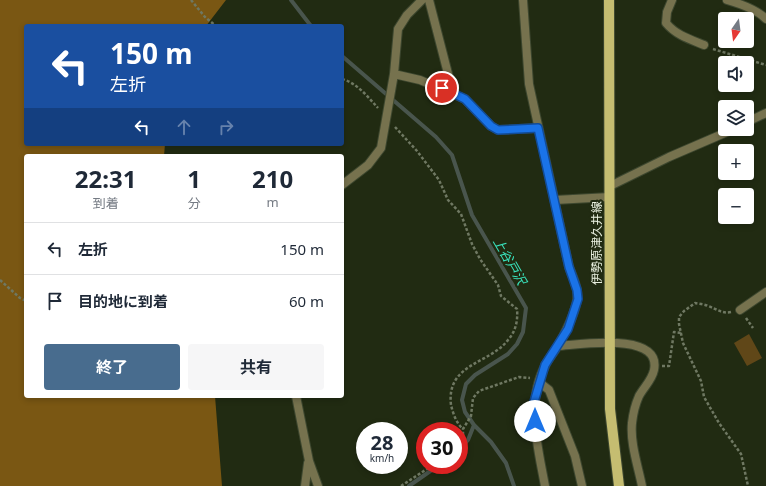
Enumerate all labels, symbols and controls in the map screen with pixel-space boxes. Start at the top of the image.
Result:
north arrow [718,12,754,48]
map controls [718,12,754,224]
text: 150 m [110,34,193,72]
icon: left [44,40,96,92]
button: sound [718,56,754,92]
pin [425,71,459,105]
text: 左折 [110,72,146,96]
icon: arrive [431,77,453,99]
button: layers [718,100,754,136]
icon: left [131,116,153,138]
icon: ahead [173,116,195,138]
icon: right [215,116,237,138]
button: + [718,144,754,180]
text: 22:31 [75,162,137,195]
text: 1 [187,162,201,195]
text: 210 [252,162,293,195]
button: − [718,188,754,224]
text: m [266,193,279,211]
text: 到着 [93,194,119,212]
text: 分 [188,194,201,212]
street label: 伊勢原津久井線 [588,201,605,285]
water label: 上谷戸沢 [489,234,532,290]
icon: left [44,238,66,260]
text: 左折 [78,239,108,259]
text: 150 m [280,239,324,259]
icon: arrive [44,290,66,312]
text: 目的地に到着 [78,291,168,311]
text: 60 m [289,291,324,311]
button: 終了 [44,344,180,390]
button: 共有 [188,344,324,390]
position arrow [514,400,556,442]
speed limit sign: 30 [416,422,468,474]
text: 28 [371,429,393,456]
text: km/h [370,451,394,465]

